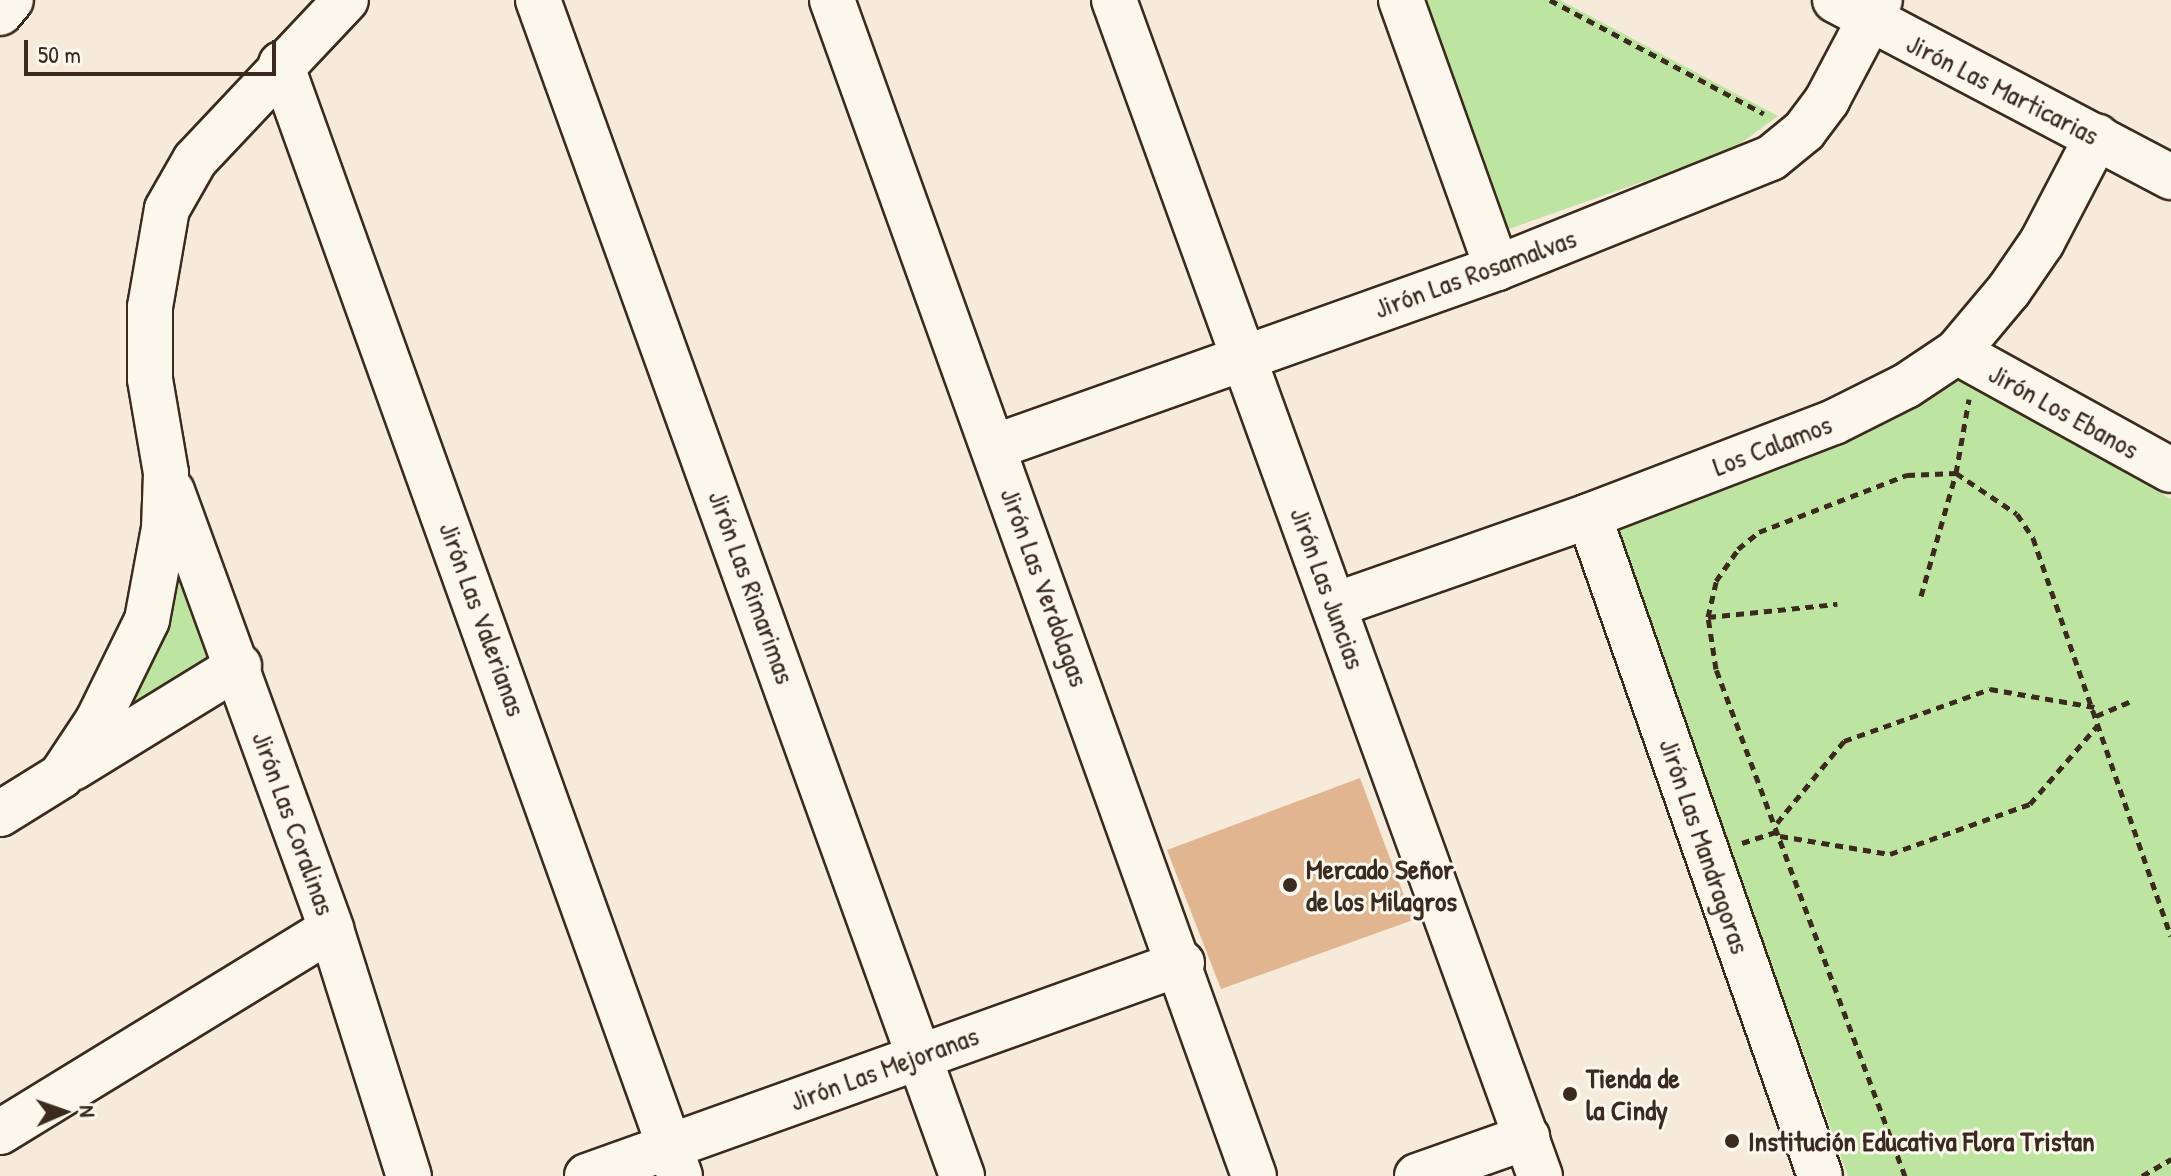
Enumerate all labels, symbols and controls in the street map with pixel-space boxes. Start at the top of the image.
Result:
scale bar [28,24,280,74]
street label: Jirón Las Marticarias [1901,26,2105,152]
text: 50 m [38,38,81,70]
street label: Jirón Las Rosamalvas [1369,221,1581,325]
street label: Jirón Los Ebanos [1983,356,2145,466]
street label: Los Calamos [1708,407,1836,483]
street label: Jirón Las Verdolagas [993,483,1097,691]
street label: Jirón Las Rimarimas [701,486,803,688]
street label: Jirón Las Juncias [1283,503,1373,673]
street label: Jirón Las Valerianas [432,517,534,721]
street label: Jirón Las Coralinas [245,727,343,919]
street label: Jirón Las Mandragoras [1652,734,1758,958]
place label: Mercado Señor de los Milagros [1306,852,1457,918]
marker: Mercado Señor de los Milagros [1281,876,1299,894]
street label: Jirón Las Mejoranas [785,1018,983,1118]
place label: Tienda de la Cindy [1586,1061,1680,1127]
north arrow [24,1072,104,1152]
marker: Tienda de la Cindy [1561,1085,1579,1103]
text: N [73,1105,103,1118]
place label: Institución Educativa Flora Tristan [1748,1124,2095,1158]
marker: Institución Educativa Flora Tristan [1723,1132,1741,1150]

